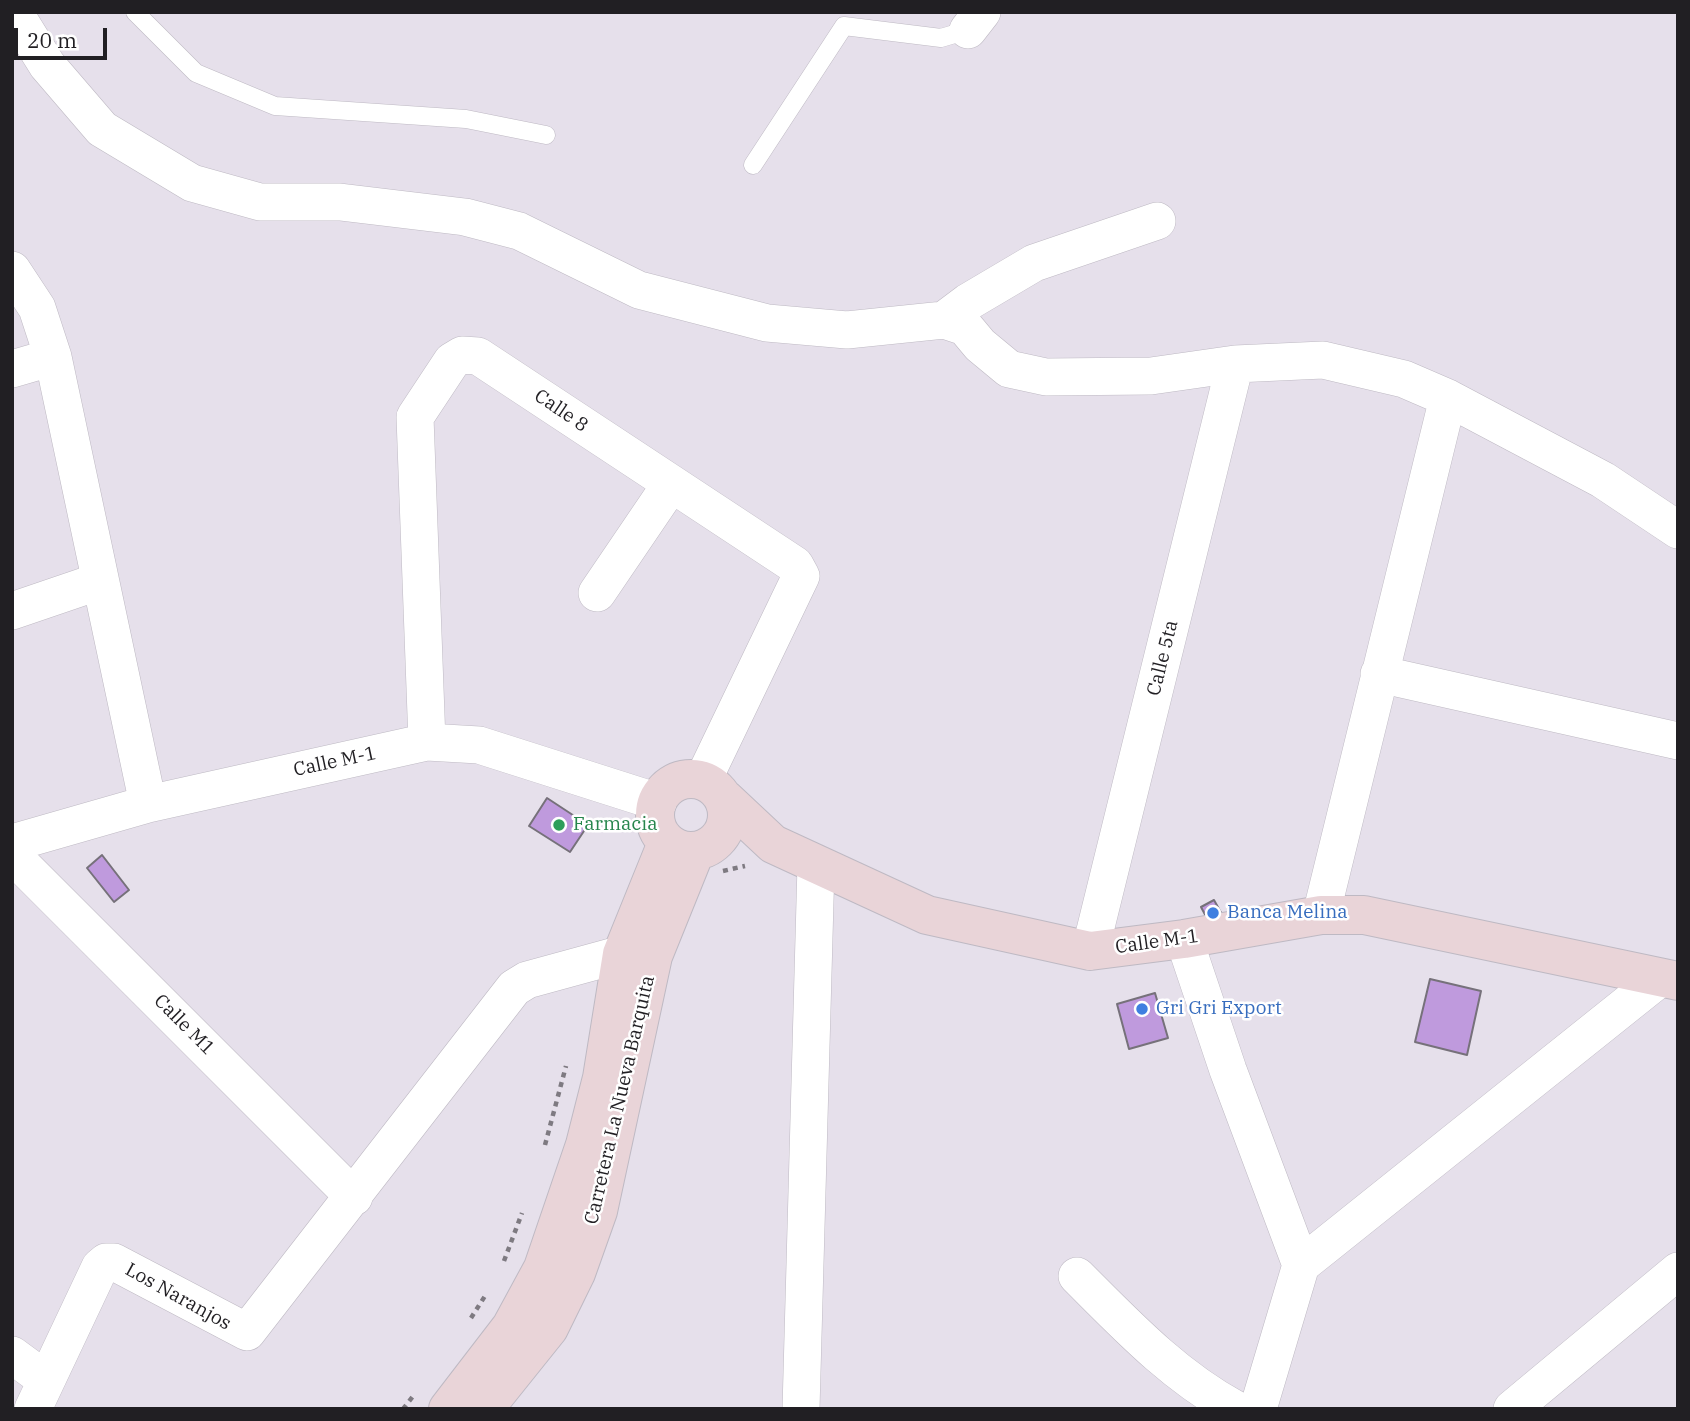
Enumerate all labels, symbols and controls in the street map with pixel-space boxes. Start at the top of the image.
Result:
scale bar [18,14,110,58]
text: 20 m [27,26,77,54]
street label: Calle 8 [530,385,592,437]
street label: Calle 5ta [1143,618,1183,698]
street label: Calle M-1 [292,742,378,782]
place label: Farmacia [573,814,658,836]
marker: Farmacia [551,817,567,833]
place label: Banca Melina [1227,902,1348,924]
marker: Banca Melina [1205,905,1221,921]
street label: Calle M-1 [1114,925,1200,959]
street label: Carretera La Nueva Barquita [580,973,660,1227]
street label: Calle M1 [149,990,219,1060]
place label: Gri Gri Export [1156,998,1282,1020]
marker: Gri Gri Export [1134,1001,1150,1017]
street label: Los Naranjos [121,1259,235,1335]

